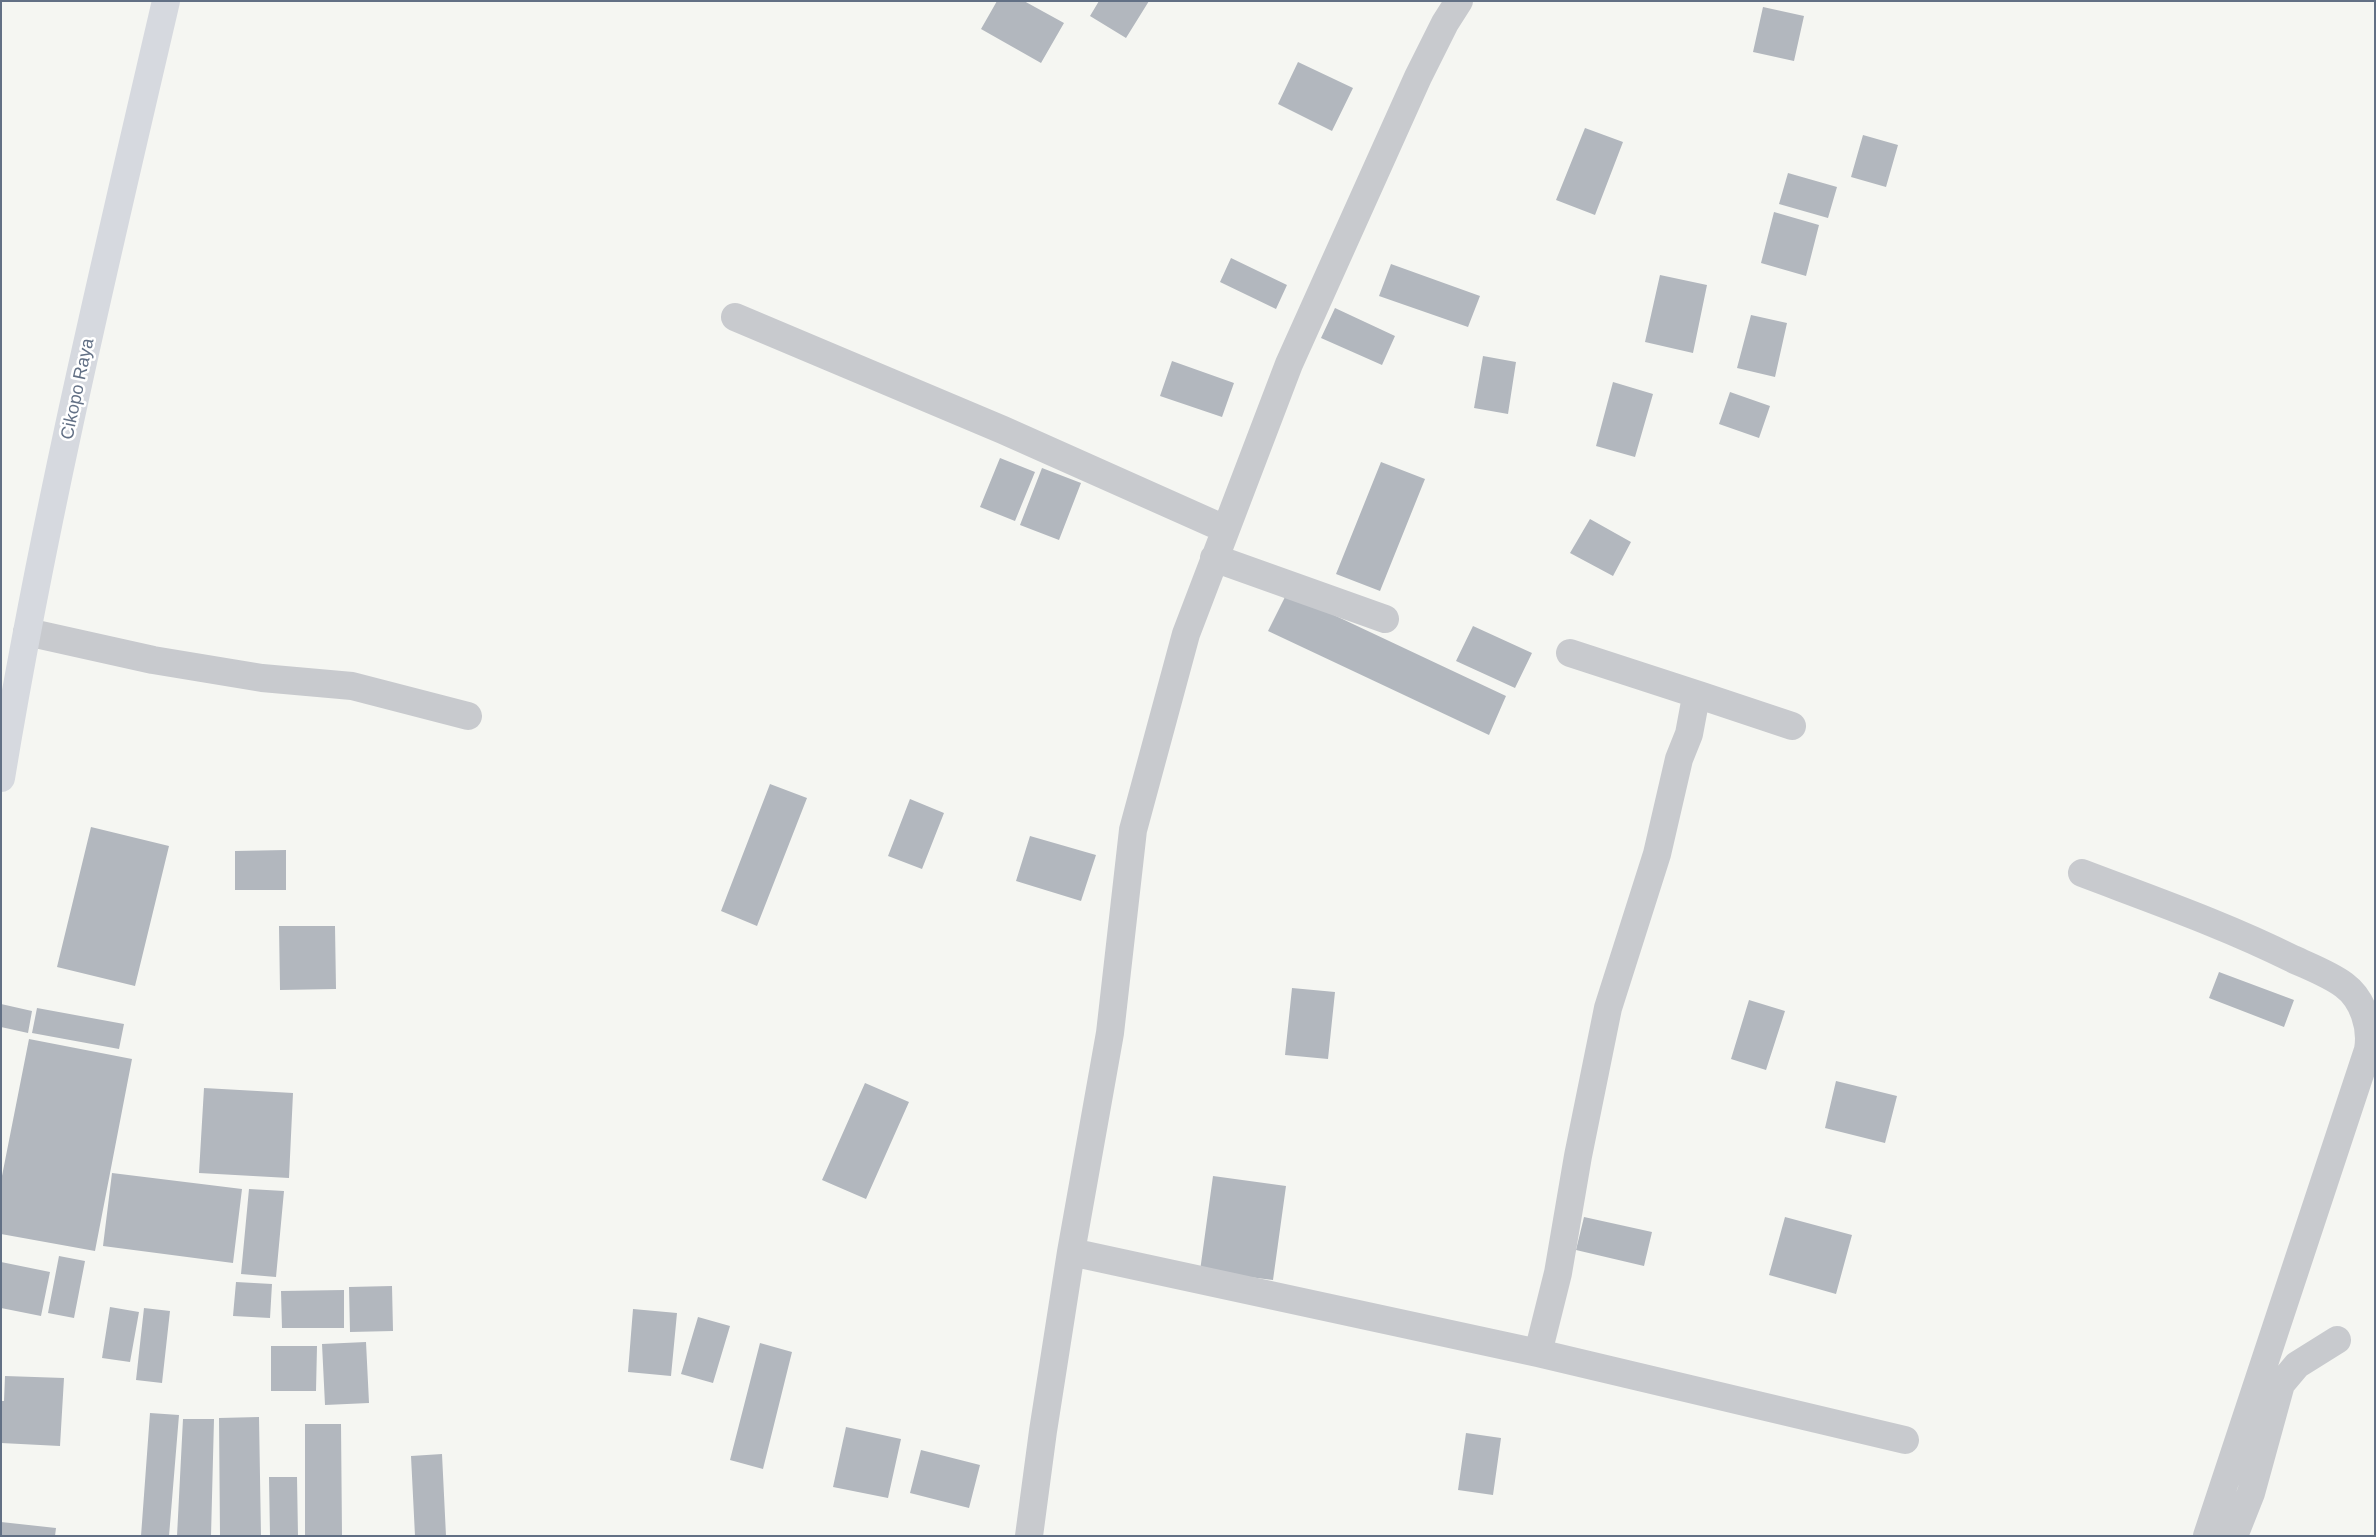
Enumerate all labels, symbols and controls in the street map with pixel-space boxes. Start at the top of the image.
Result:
street label: Cikopo Raya [57,336,99,442]

